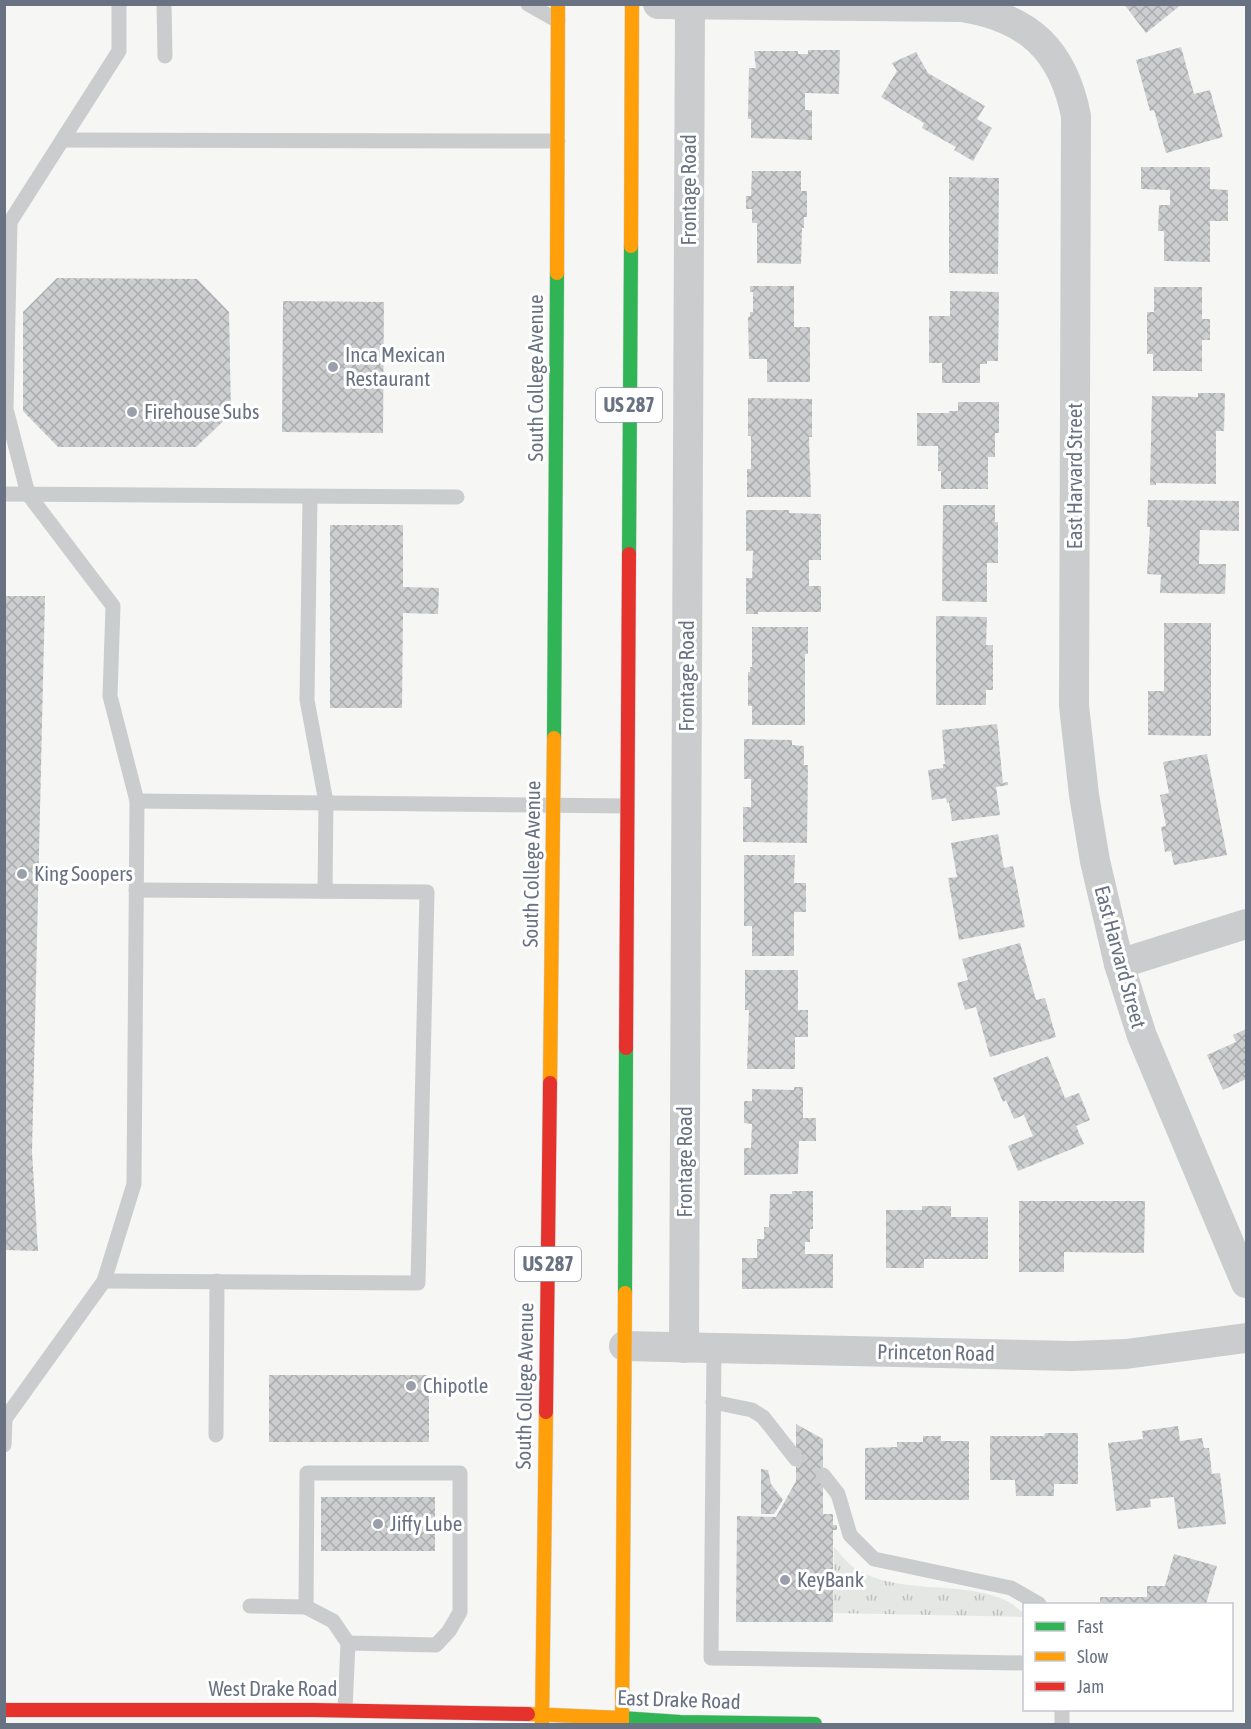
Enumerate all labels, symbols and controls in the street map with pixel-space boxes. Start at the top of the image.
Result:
street label: Frontage Road [676,134,700,246]
street label: South College Avenue [523,295,547,461]
place label: Inca Mexican Restaurant [345,342,445,390]
marker: Inca Mexican Restaurant [326,360,340,374]
road number: US 287 [596,388,662,422]
place label: Firehouse Subs [144,399,259,423]
street label: East Harvard Street [1062,403,1086,549]
marker: Firehouse Subs [125,405,139,419]
street label: Frontage Road [674,620,698,732]
street label: South College Avenue [518,780,544,948]
place label: King Soopers [34,861,133,885]
marker: King Soopers [15,867,29,881]
street label: East Harvard Street [1090,883,1152,1031]
street label: Frontage Road [672,1106,696,1218]
road number: US 287 [515,1247,581,1281]
street label: South College Avenue [511,1302,537,1470]
street label: Princeton Road [877,1339,995,1365]
place label: Chipotle [423,1373,488,1397]
marker: Chipotle [404,1379,418,1393]
place label: Jiffy Lube [390,1511,462,1535]
marker: Jiffy Lube [371,1517,385,1531]
place label: KeyBank [797,1567,864,1591]
marker: KeyBank [778,1573,792,1587]
legend [1023,1603,1233,1711]
text: Fast [1077,1616,1104,1637]
text: Slow [1077,1646,1108,1667]
street label: West Drake Road [208,1676,338,1700]
text: Jam [1077,1676,1104,1697]
street label: East Drake Road [617,1685,741,1713]

